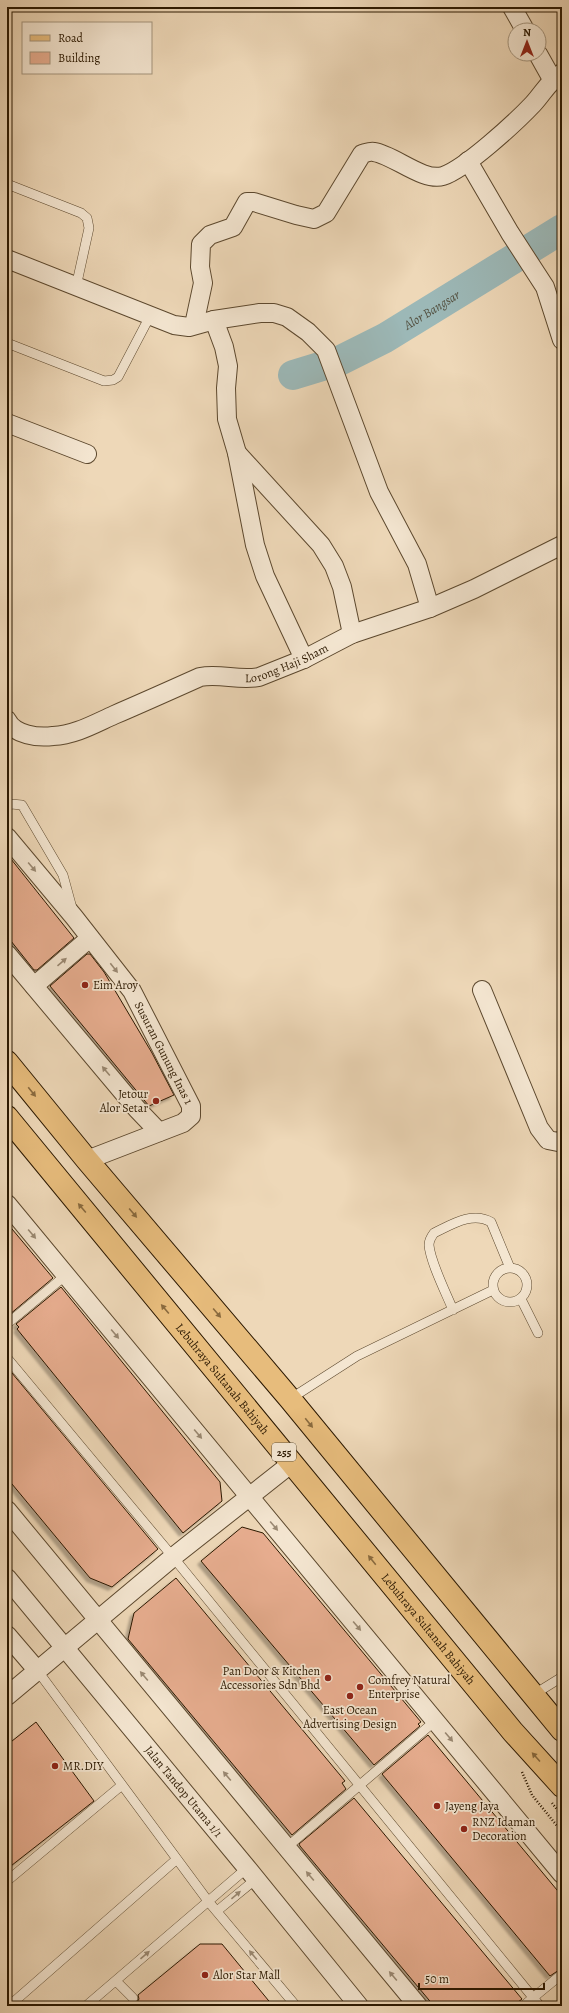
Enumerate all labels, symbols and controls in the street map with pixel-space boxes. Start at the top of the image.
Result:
legend [22,22,152,74]
north arrow [507,22,547,62]
text: N [523,25,531,40]
text: Road [58,30,84,46]
text: Building [58,50,100,66]
water label: Alor Bangsar [400,286,463,334]
street label: Lorong Haji Sham [245,640,331,686]
one-way arrow [28,862,37,873]
one-way arrow [57,957,68,966]
one-way arrow [110,963,119,974]
place label: Eim Aroy [93,977,139,993]
marker: Eim Aroy [80,980,90,990]
street label: Susuran Gunung Inas 1 [131,999,197,1107]
one-way arrow [101,1066,110,1076]
one-way arrow [27,1086,36,1097]
place label: Jetour Alor Setar [99,1086,148,1116]
marker: Jetour Alor Setar [151,1096,161,1106]
one-way arrow [78,1203,87,1214]
one-way arrow [128,1208,137,1219]
one-way arrow [27,1229,36,1240]
one-way arrow [160,1303,169,1314]
one-way arrow [212,1307,221,1318]
street label: Lebuhraya Sultanah Bahiyah [172,1320,273,1438]
one-way arrow [110,1329,119,1340]
one-way arrow [305,1417,314,1428]
one-way arrow [193,1429,202,1440]
road number: 255 [272,1443,296,1461]
one-way arrow [269,1521,278,1531]
one-way arrow [368,1555,377,1566]
street label: Lebuhraya Sultanah Bahiyah [378,1570,479,1688]
one-way arrow [352,1621,361,1631]
place label: Pan Door & Kitchen Accessories Sdn Bhd [219,1663,321,1693]
one-way arrow [140,1670,149,1681]
place label: Comfrey Natural Enterprise [368,1672,450,1702]
marker: Pan Door & Kitchen Accessories Sdn Bhd [323,1673,333,1683]
marker: Comfrey Natural Enterprise [355,1682,365,1692]
marker: East Ocean Advertising Design [345,1691,355,1701]
place label: East Ocean Advertising Design [302,1702,397,1732]
one-way arrow [444,1732,453,1742]
street label: Jalan Tandop Utama 1/1 [141,1742,226,1840]
one-way arrow [531,1752,540,1762]
place label: MR.DIY [63,1758,104,1774]
marker: MR.DIY [50,1761,60,1771]
one-way arrow [223,1770,232,1781]
place label: Jayeng Jaya [445,1798,500,1814]
marker: Jayeng Jaya [432,1801,442,1811]
place label: RNZ Idaman Decoration [472,1814,536,1844]
marker: RNZ Idaman Decoration [459,1824,469,1834]
one-way arrow [306,1870,315,1881]
one-way arrow [231,1890,242,1899]
one-way arrow [249,1949,258,1960]
one-way arrow [140,1951,151,1960]
scale bar [419,1965,544,1991]
place label: Alor Star Mall [212,1967,280,1983]
marker: Alor Star Mall [200,1970,210,1980]
one-way arrow [389,1971,398,1981]
text: 50 m [425,1971,449,1987]

